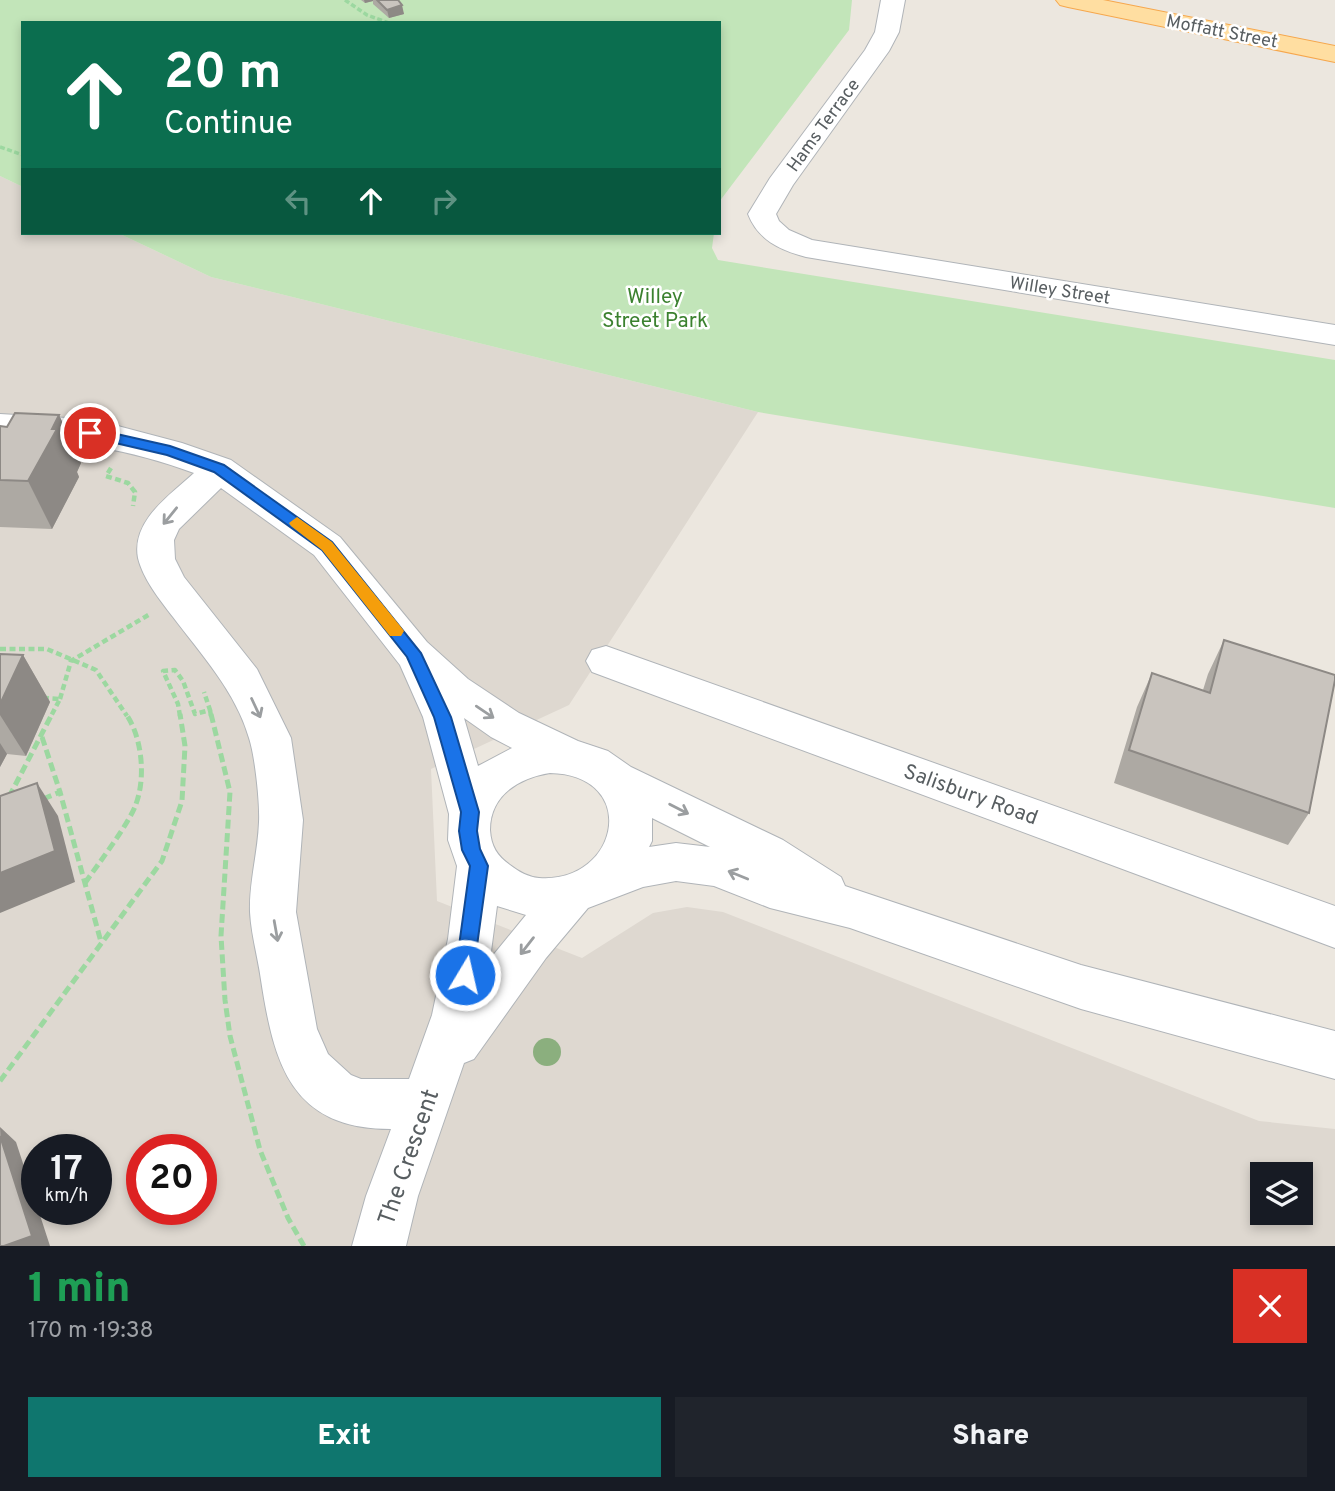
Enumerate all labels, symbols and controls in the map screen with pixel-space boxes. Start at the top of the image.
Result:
street label: Moffatt Street [1164,10,1279,55]
text: 20 m [164,44,281,106]
icon: ahead [49,49,140,140]
street label: Hams Terrace [783,75,866,177]
text: Continue [164,105,293,145]
icon: left [279,182,317,220]
icon: ahead [352,182,390,220]
icon: right [425,182,463,220]
street label: Willey Street [1008,272,1112,311]
park label: Willey Street Park [602,284,708,335]
pin [60,403,120,463]
icon: arrive [71,414,109,452]
one-way arrow [163,506,178,524]
one-way arrow [250,697,263,718]
one-way arrow [475,705,494,719]
street label: Salisbury Road [900,759,1041,832]
one-way arrow [668,802,688,816]
one-way arrow [727,868,749,881]
one-way arrow [270,919,283,942]
one-way arrow [520,937,535,955]
position arrow [428,938,502,1012]
street label: The Crescent [373,1086,447,1230]
speed limit sign: 20 [126,1134,217,1225]
text: 17 [50,1148,83,1192]
map controls [1250,1162,1313,1225]
button: layers [1250,1162,1313,1225]
text: km/h [45,1185,88,1208]
text: 1 min [28,1264,131,1317]
button: close [1233,1269,1307,1343]
text: 170 m · 19:38 [28,1317,154,1346]
button: Exit [28,1397,661,1477]
button: Share [675,1397,1307,1477]

